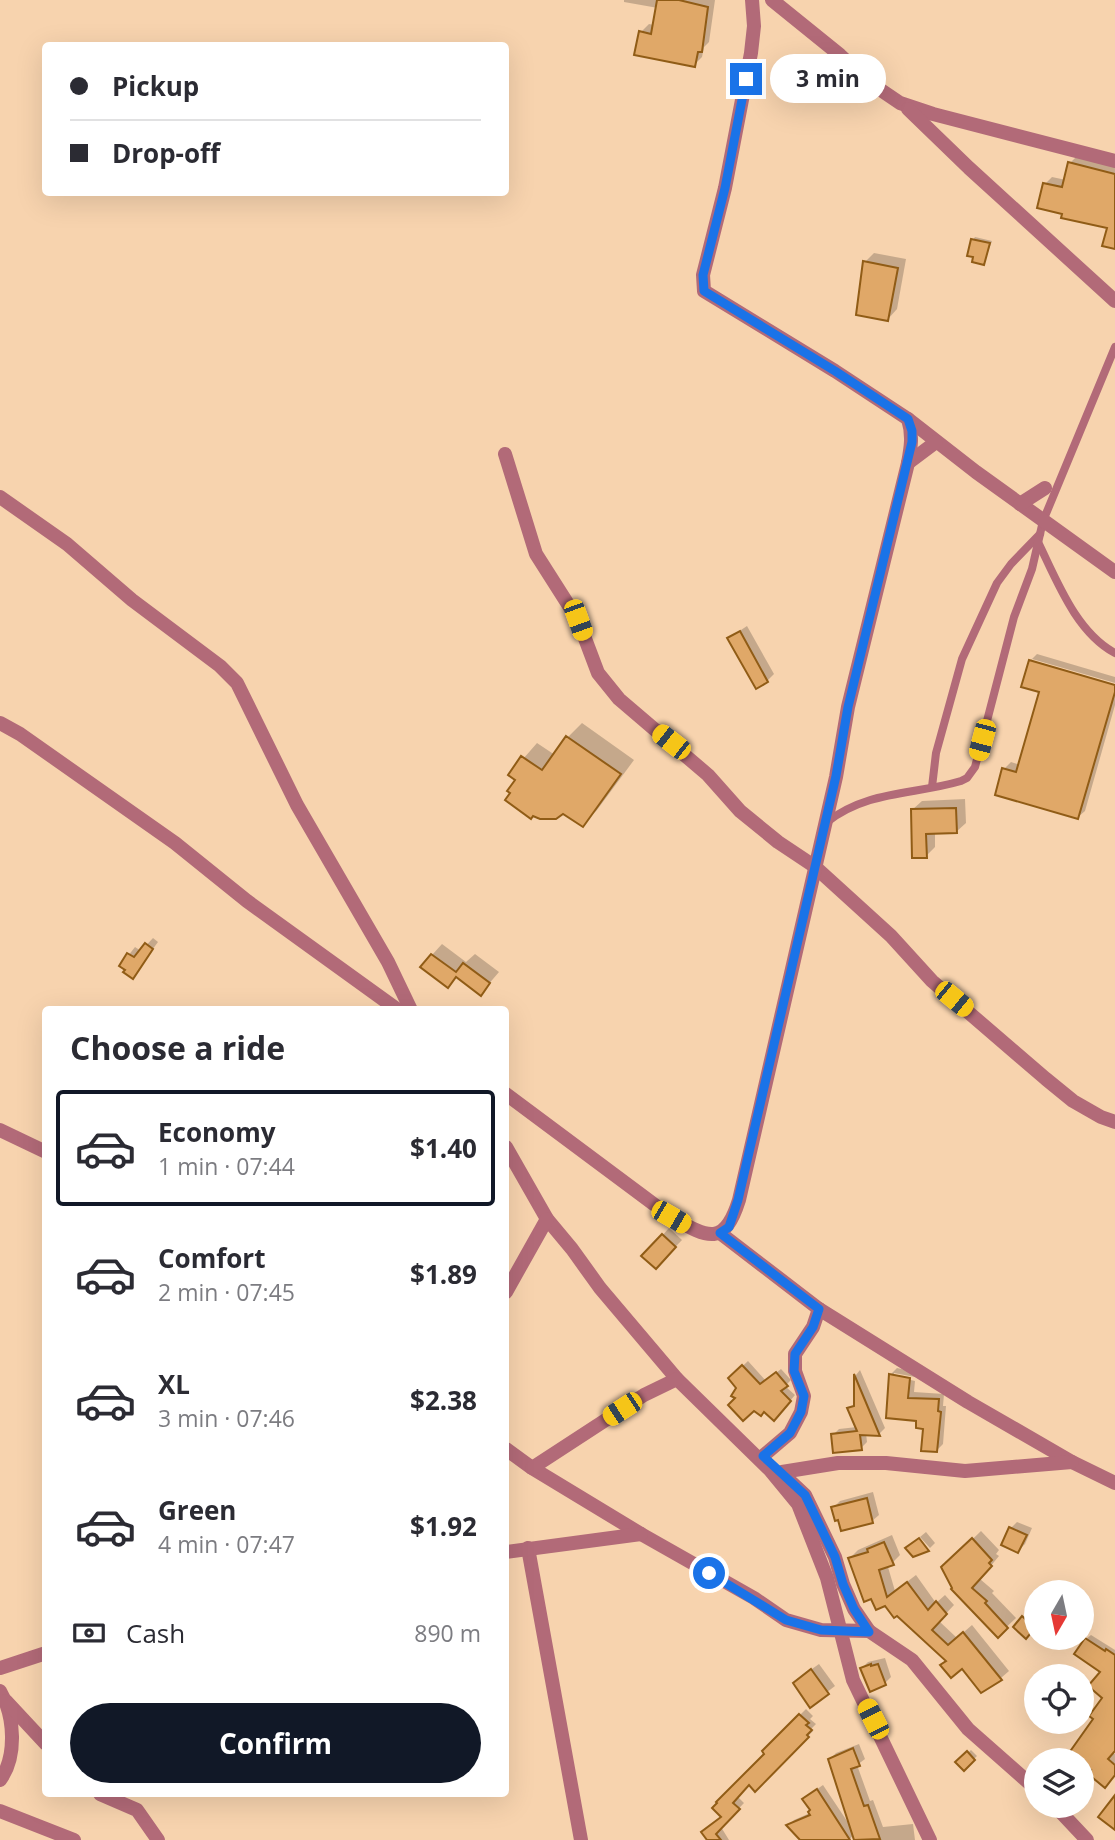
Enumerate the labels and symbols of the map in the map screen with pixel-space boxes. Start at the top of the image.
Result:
callout: 3 min [770,55,886,104]
route end [730,63,762,95]
car [561,597,596,643]
car [967,717,998,763]
car [648,721,695,763]
car [932,978,977,1020]
car [648,1197,695,1237]
car [599,1389,646,1429]
route start [693,1557,725,1589]
north arrow [1024,1580,1094,1650]
car [855,1696,892,1742]

